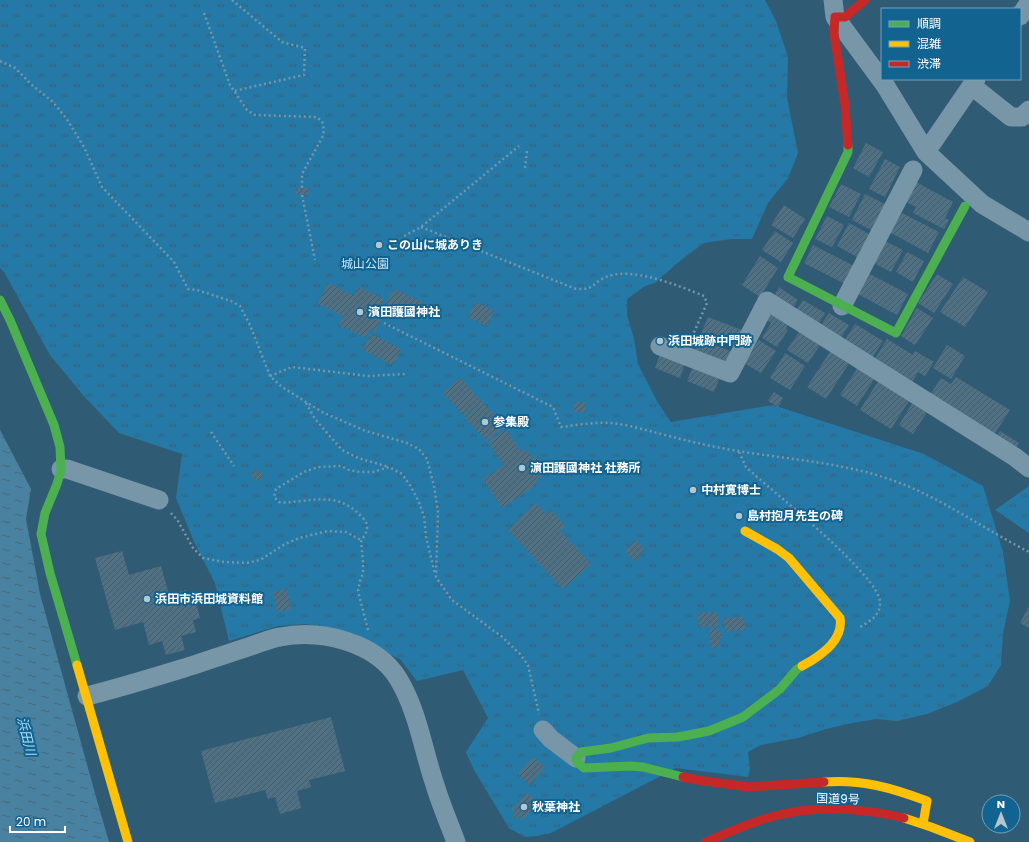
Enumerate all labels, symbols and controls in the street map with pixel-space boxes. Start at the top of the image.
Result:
legend [881,8,1021,80]
text: 順調 [917,15,941,32]
text: 混雑 [917,35,941,52]
text: 渋滞 [917,55,941,72]
place label: この山に城ありき [387,236,483,253]
marker: この山に城ありき [374,240,384,250]
park label: 城山公園 [341,255,389,272]
place label: 濱田護國神社 [368,303,440,320]
marker: 濱田護國神社 [355,307,365,317]
place label: 浜田城跡中門跡 [668,332,752,349]
marker: 浜田城跡中門跡 [655,336,665,346]
place label: 参集殿 [493,413,529,430]
marker: 参集殿 [480,417,490,427]
place label: 濵田護國神社 社務所 [530,459,641,476]
marker: 濵田護國神社 社務所 [517,463,527,473]
place label: 中村寛博士 [701,481,761,498]
marker: 中村寛博士 [688,485,698,495]
place label: 島村抱月先生の碑 [747,507,843,524]
marker: 島村抱月先生の碑 [734,511,744,521]
place label: 浜田市浜田城資料館 [155,590,263,607]
marker: 浜田市浜田城資料館 [142,594,152,604]
water label: 浜田川 [13,715,41,759]
street label: 国道9号 [816,789,860,808]
north arrow [981,794,1021,834]
text: N [997,796,1005,812]
place label: 秋葉神社 [532,798,580,815]
marker: 秋葉神社 [519,802,529,812]
scale bar [10,808,65,834]
text: 20 m [16,813,46,830]

